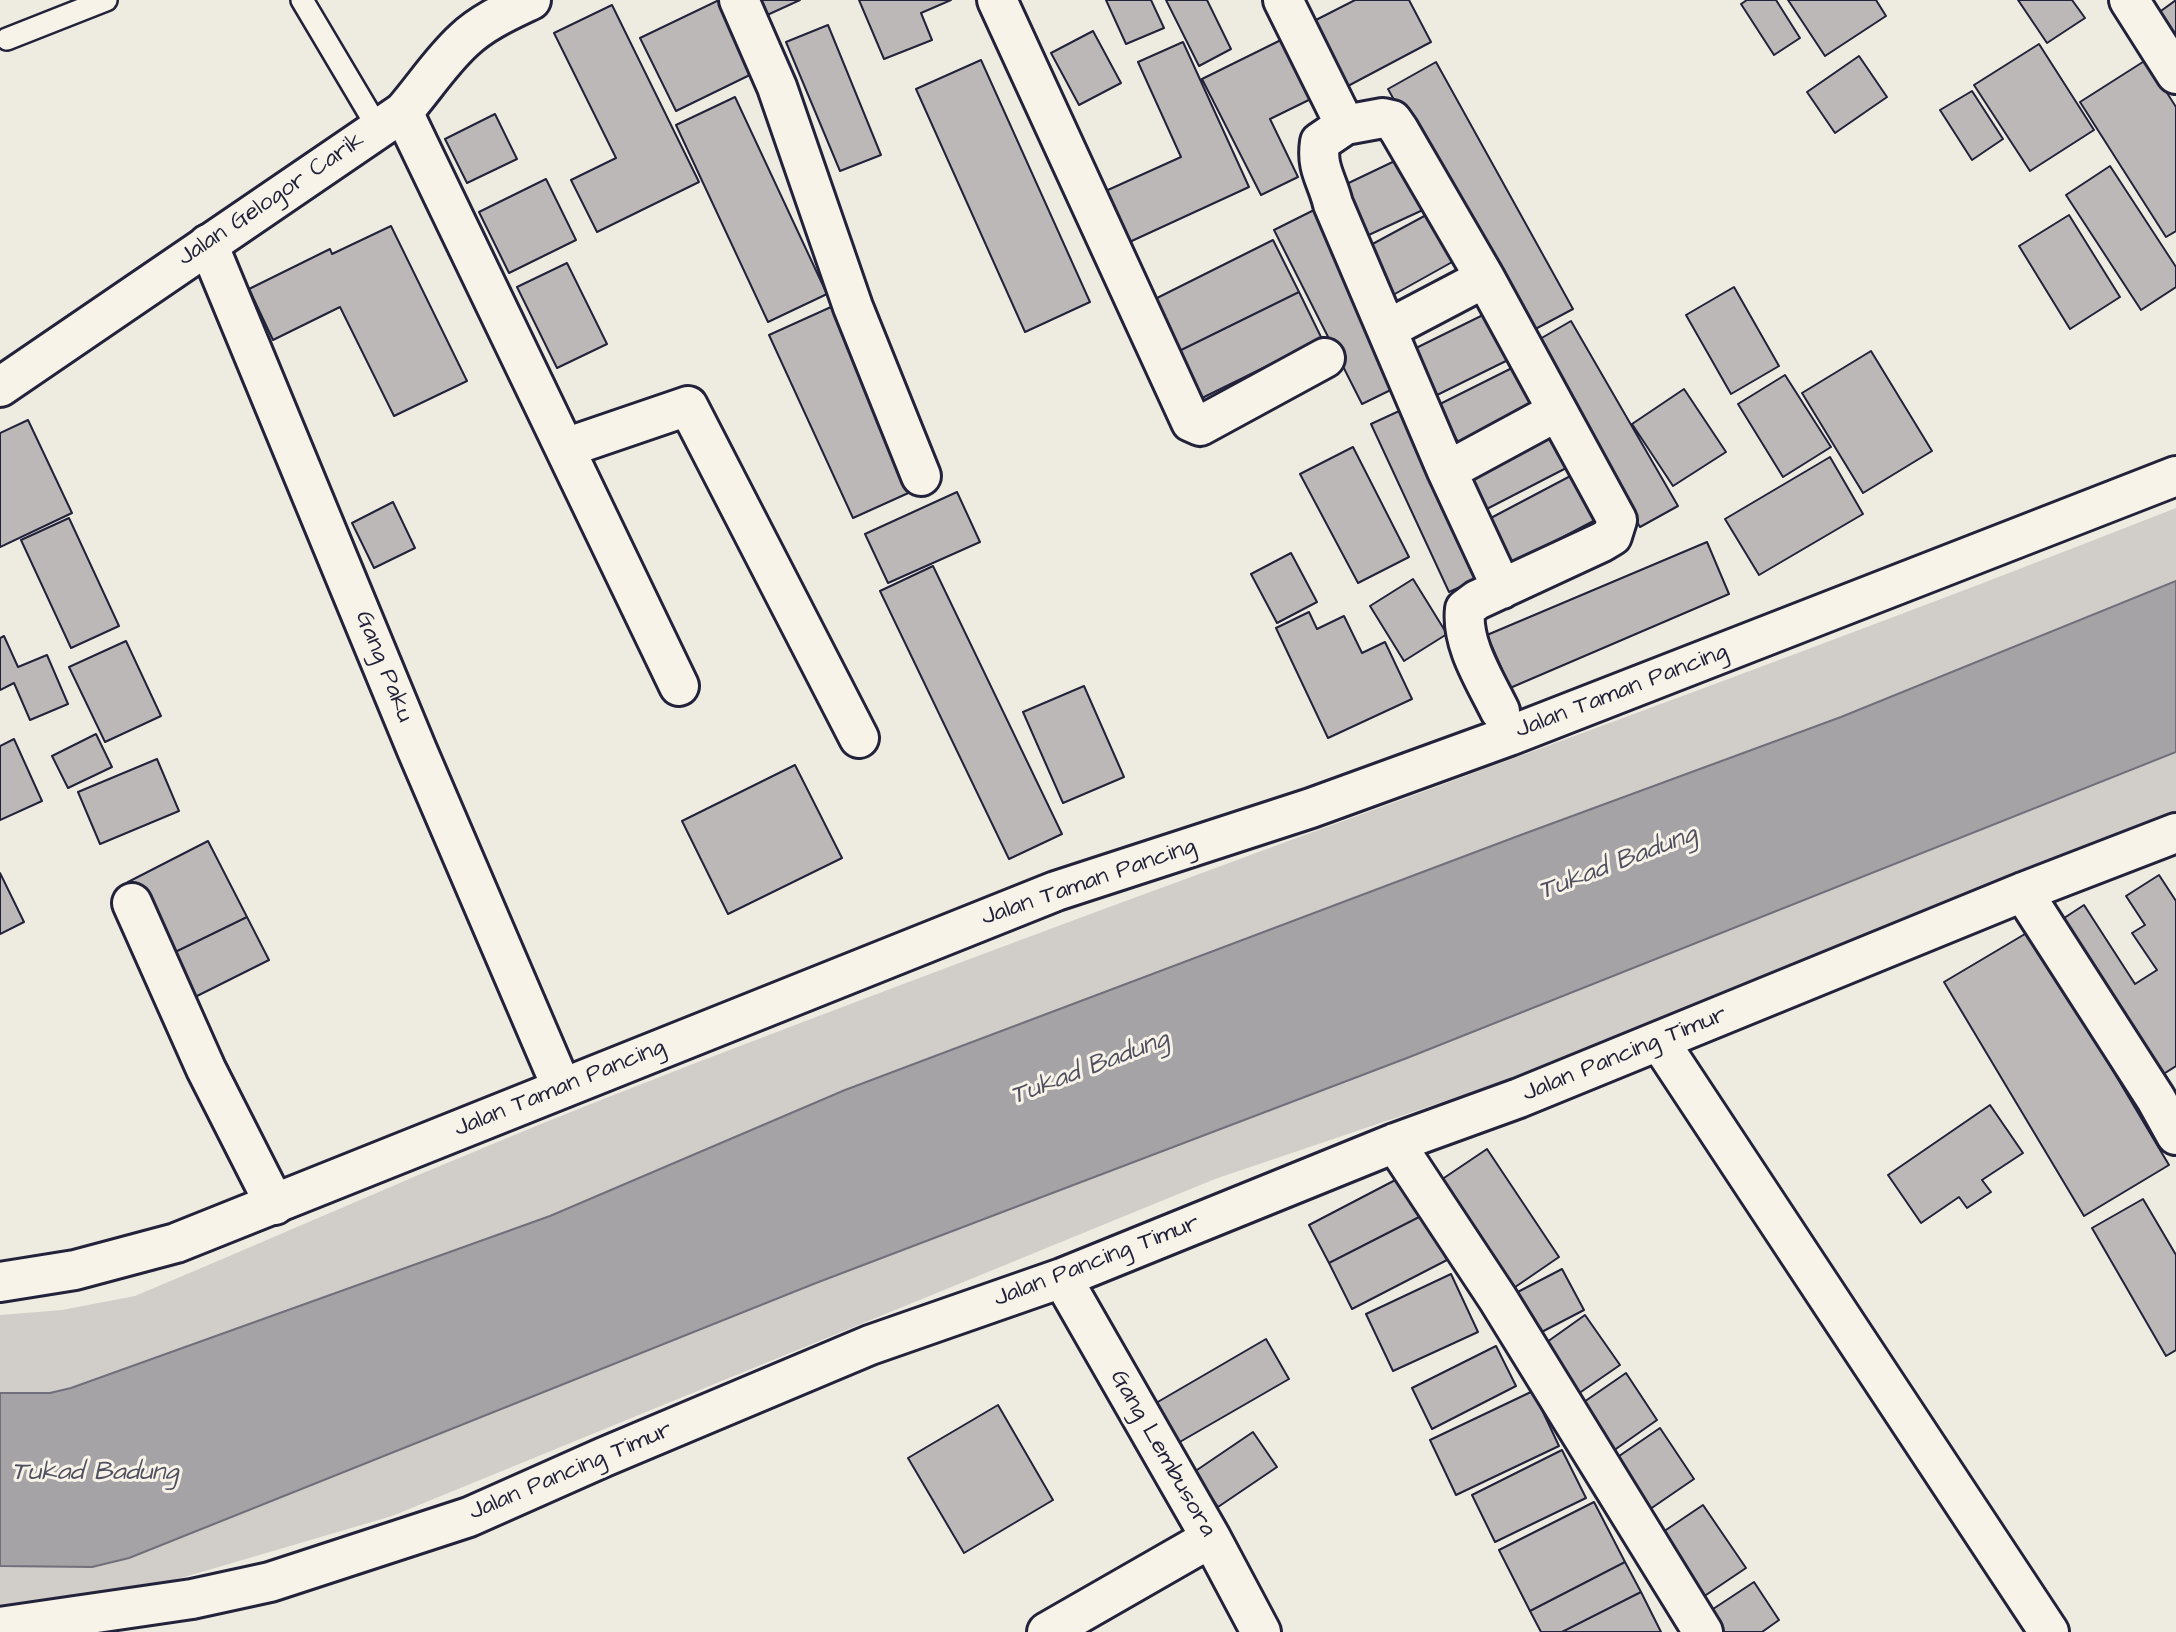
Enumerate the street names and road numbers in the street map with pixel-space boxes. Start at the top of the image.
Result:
street label: Jalan Gelogor Carik [173,127,371,273]
street label: Gang Paku [348,607,418,727]
street label: Jalan Taman Pancing [1512,638,1732,746]
street label: Jalan Taman Pancing [978,833,1200,933]
street label: Jalan Pancing Timur [1519,1001,1731,1109]
street label: Jalan Taman Pancing [450,1034,670,1144]
street label: Jalan Pancing Timur [990,1210,1204,1314]
street label: Gang Lembusora [1103,1365,1221,1543]
street label: Jalan Pancing Timur [465,1416,677,1528]

